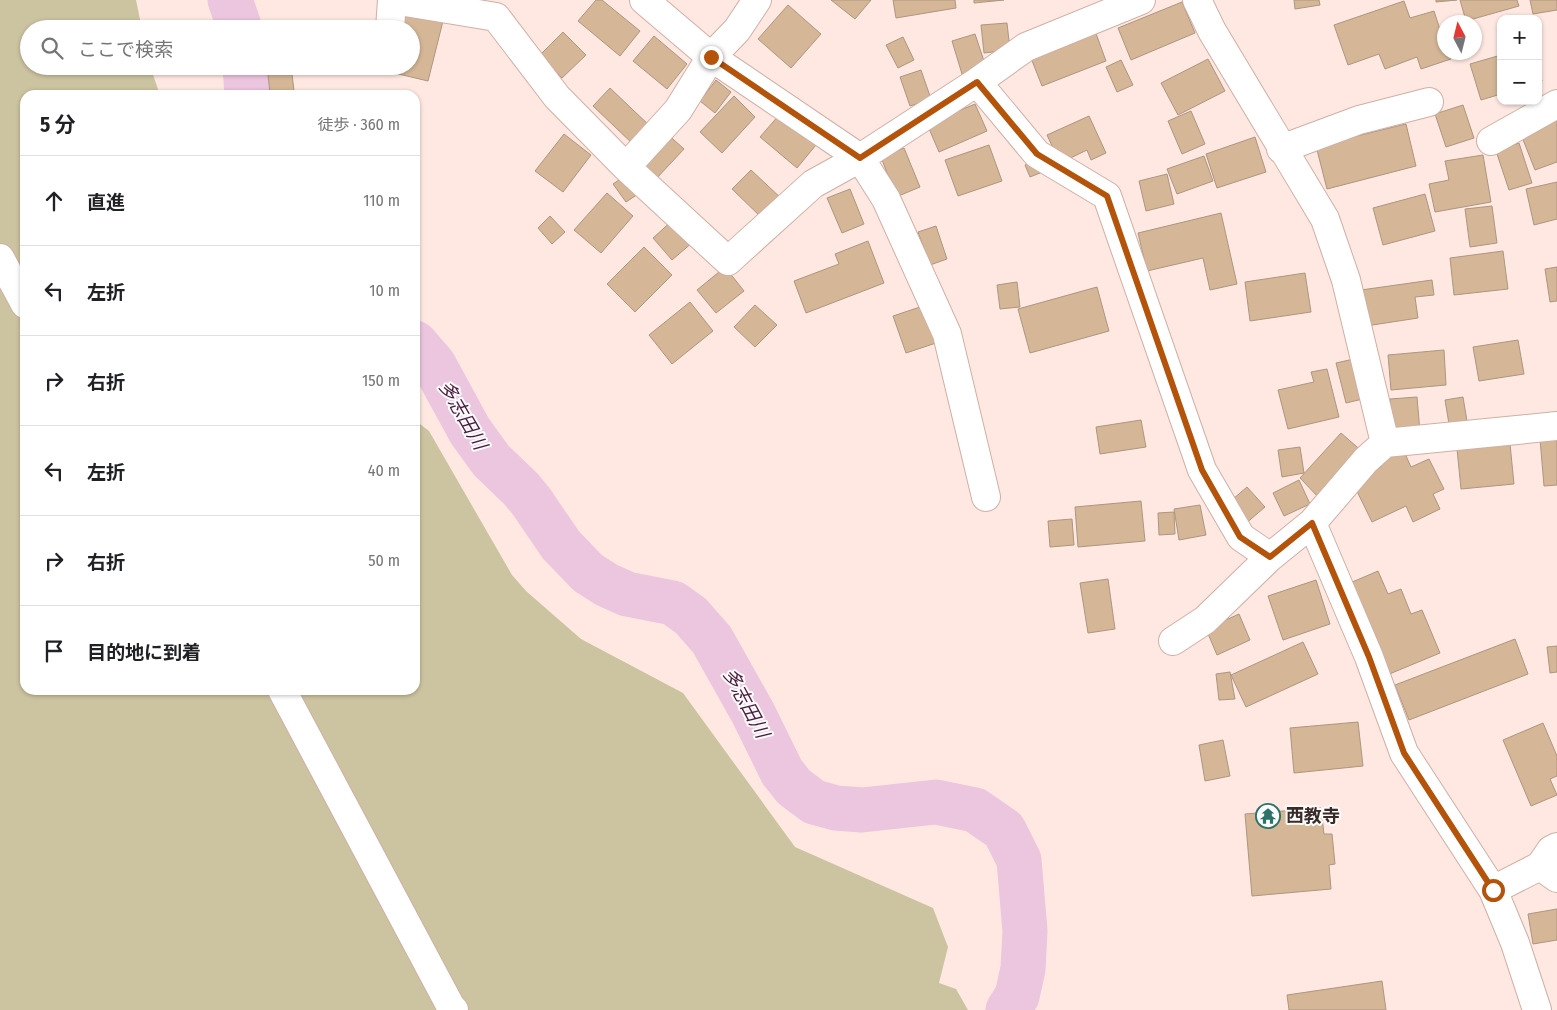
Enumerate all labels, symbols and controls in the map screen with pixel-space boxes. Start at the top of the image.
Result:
north arrow [1437,15,1482,60]
map controls [1497,15,1542,105]
button: + [1497,15,1542,60]
search box [20,20,420,75]
icon: search [38,34,66,62]
text: ここで検索 [78,38,173,61]
route end [700,46,723,69]
button: − [1497,60,1542,105]
text: 5 分 [40,112,76,138]
text: 徒歩 · 360 m [318,115,400,134]
icon: ahead [40,187,68,215]
text: 直進 [87,191,125,214]
text: 110 m [363,191,400,210]
icon: left [40,277,68,305]
text: 左折 [87,281,125,304]
text: 10 m [369,281,400,300]
icon: right [40,367,68,395]
text: 右折 [87,371,125,394]
text: 150 m [362,371,400,390]
water label: 多志田川 [434,376,493,455]
icon: left [40,457,68,485]
text: 左折 [87,461,125,484]
text: 40 m [368,461,400,480]
icon: right [40,547,68,575]
text: 右折 [87,551,125,574]
text: 50 m [368,551,400,570]
icon: arrive [40,637,68,665]
text: 目的地に到着 [87,641,201,664]
water label: 多志田川 [718,664,775,744]
temple icon: 西教寺 [1255,803,1281,829]
place label: 西教寺 [1286,805,1340,827]
route start [1482,879,1505,902]

